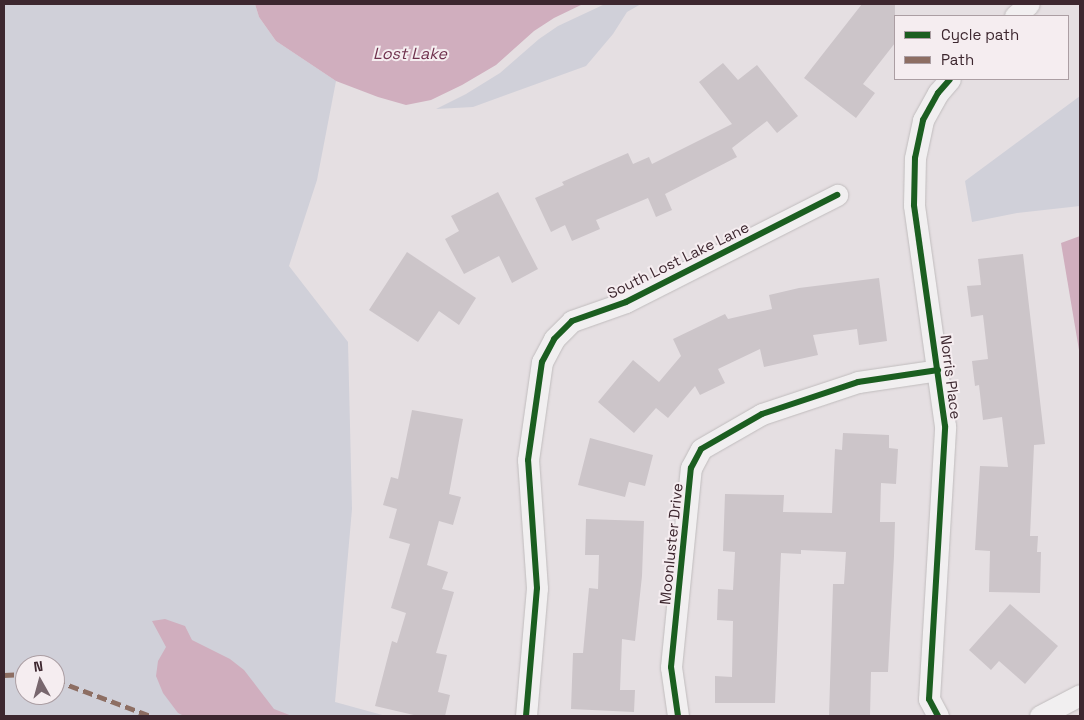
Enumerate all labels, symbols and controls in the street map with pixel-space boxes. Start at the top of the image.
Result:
legend [894,15,1069,80]
text: Cycle path [941,25,1019,44]
water label: Lost Lake [373,44,447,64]
text: Path [941,50,974,69]
street label: South Lost Lake Lane [604,218,752,302]
street label: Norris Place [937,334,965,420]
street label: Moonluster Drive [656,482,686,606]
north arrow [15,655,65,705]
text: N [33,657,44,676]

